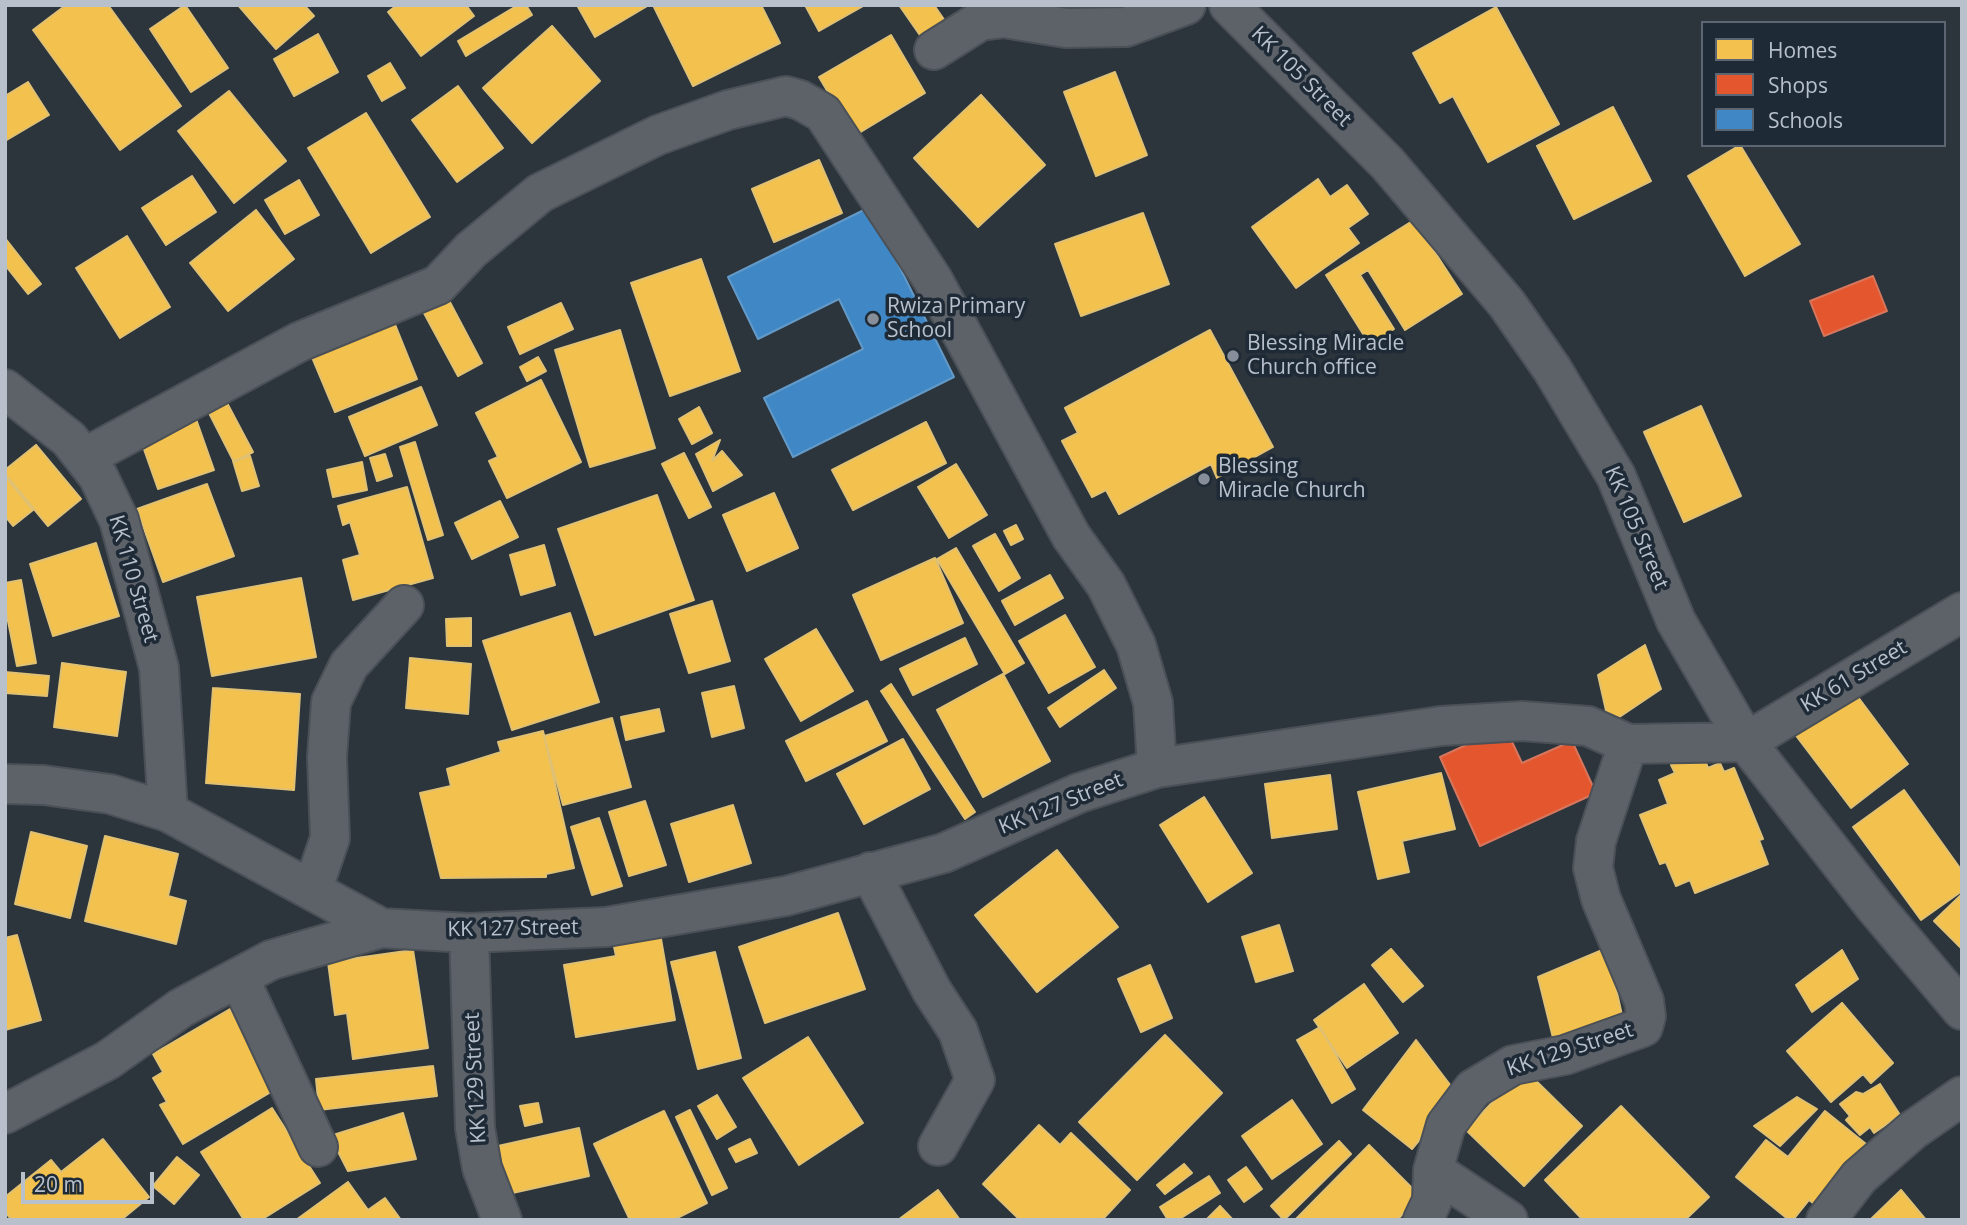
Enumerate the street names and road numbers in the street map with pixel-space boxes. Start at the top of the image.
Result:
street label: KK 105 Street [1246,22,1356,132]
street label: KK 105 Street [1599,463,1673,593]
street label: KK 110 Street [103,512,163,646]
street label: KK 61 Street [1796,635,1912,719]
street label: KK 127 Street [995,768,1127,840]
street label: KK 127 Street [447,915,579,943]
street label: KK 129 Street [460,1012,492,1144]
street label: KK 129 Street [1504,1018,1636,1082]

